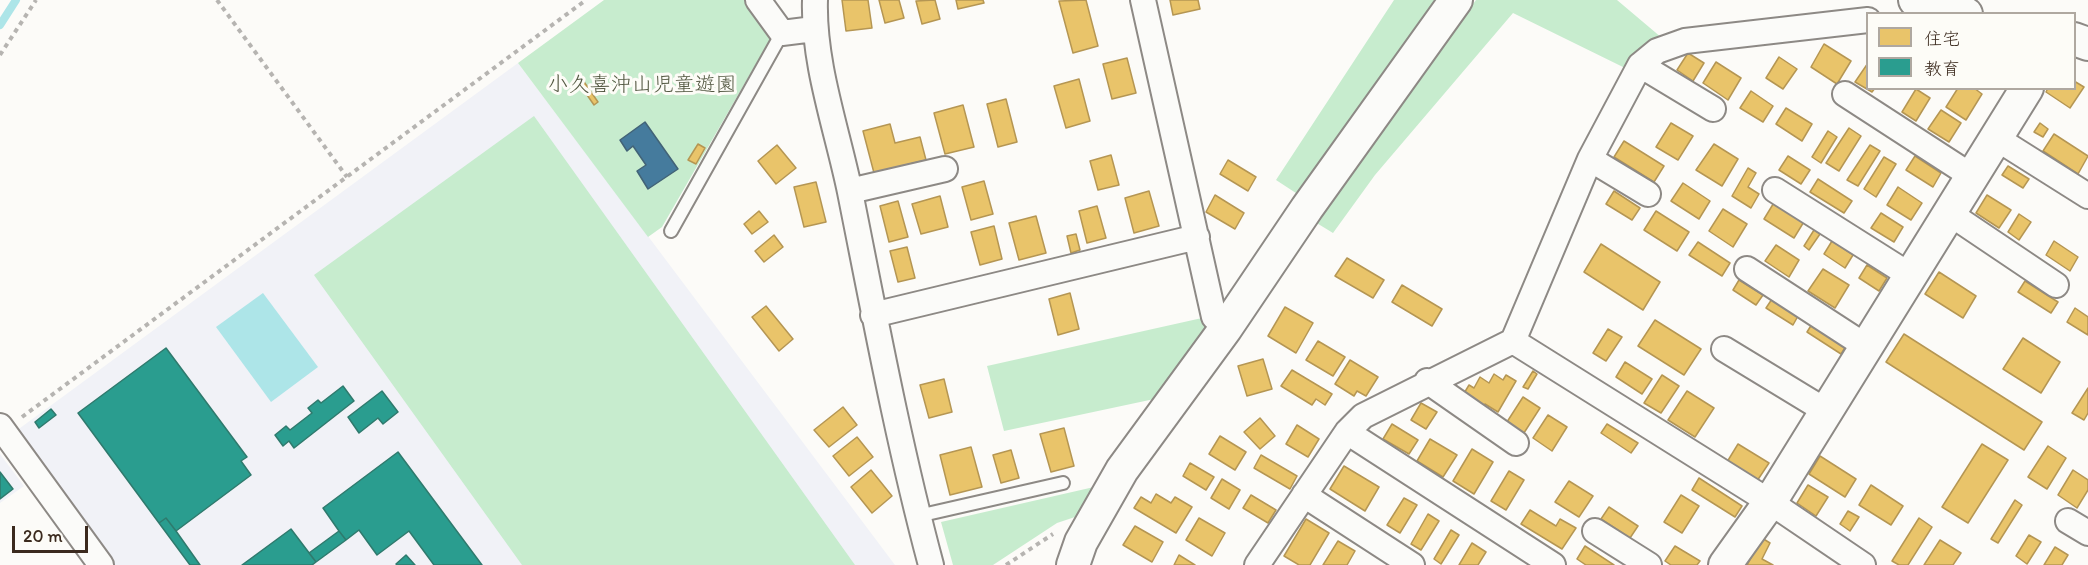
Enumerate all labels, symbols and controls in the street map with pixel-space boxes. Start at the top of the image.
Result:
legend [1866,12,2076,90]
text: 住宅 [1924,28,1960,50]
text: 教育 [1924,58,1960,80]
park label: 小久喜沖山児童遊園 [548,73,736,99]
scale bar [15,514,92,552]
text: 20 m [23,525,63,547]

